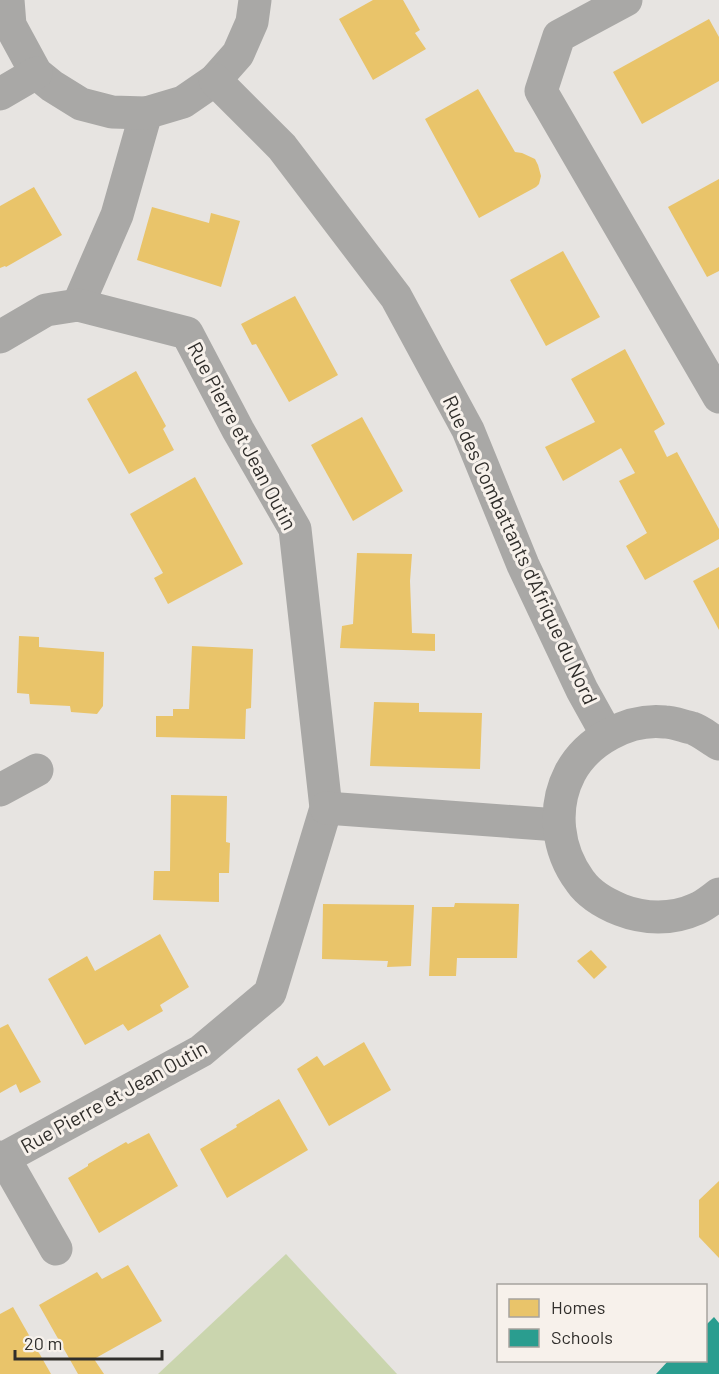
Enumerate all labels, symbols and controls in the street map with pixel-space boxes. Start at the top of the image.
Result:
street label: Rue Pierre et Jean Outin [183,337,303,534]
street label: Rue des Combattants d'Afrique du Nord [439,391,603,708]
street label: Rue Pierre et Jean Outin [16,1035,211,1157]
legend [497,1284,707,1362]
text: Homes [551,1296,605,1318]
scale bar [15,1323,162,1361]
text: Schools [551,1326,613,1348]
text: 20 m [24,1332,62,1354]

